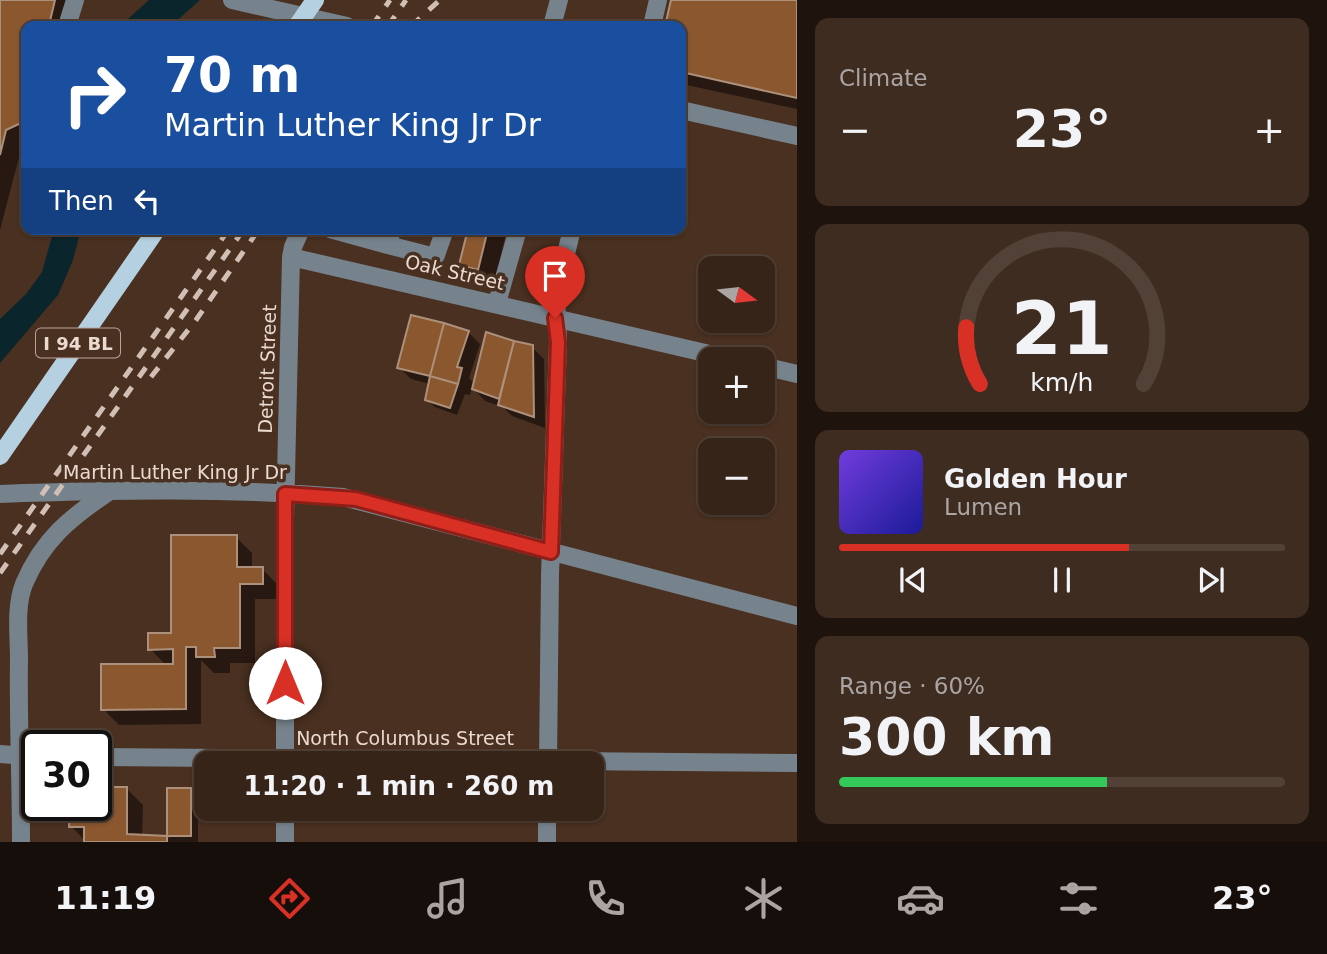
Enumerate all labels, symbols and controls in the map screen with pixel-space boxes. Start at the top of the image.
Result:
text: 70 m [164,47,300,104]
icon: right [49,49,140,140]
text: Climate [839,65,928,91]
text: 23° [1013,99,1111,159]
text: Martin Luther King Jr Dr [164,106,541,144]
text: − [839,108,871,152]
text: + [1253,108,1285,152]
icon: left [128,182,166,220]
text: Then [49,186,114,216]
pin [525,246,585,318]
street label: Oak Street [403,250,507,294]
north arrow [698,256,775,332]
map controls [698,256,775,515]
icon: arrive [536,257,574,295]
text: 21 [1011,286,1113,371]
street label: Detroit Street [254,304,280,434]
road number: I 94 BL [36,328,120,358]
button: + [698,347,775,424]
text: km/h [1030,368,1094,397]
button: − [698,438,775,515]
street label: Martin Luther King Jr Dr [63,461,287,483]
text: Golden Hour [944,464,1127,494]
text: Lumen [944,494,1022,520]
icon: previous [894,561,932,599]
icon: pause [1043,561,1081,599]
icon: next [1192,561,1230,599]
position arrow [248,646,322,720]
text: Range · 60% [839,673,985,699]
text: 300 km [839,707,1054,767]
street label: North Columbus Street [296,727,514,749]
speed limit sign: 30 [21,730,112,821]
text: 11:20 · 1 min · 260 m [244,771,554,801]
icon: directions [265,874,314,923]
icon: music [423,874,472,923]
icon: phone [581,874,630,923]
icon: climate [739,874,788,923]
icon: car [896,874,945,923]
icon: filters [1054,874,1103,923]
text: 11:19 [54,879,156,917]
text: 23° [1212,879,1272,917]

